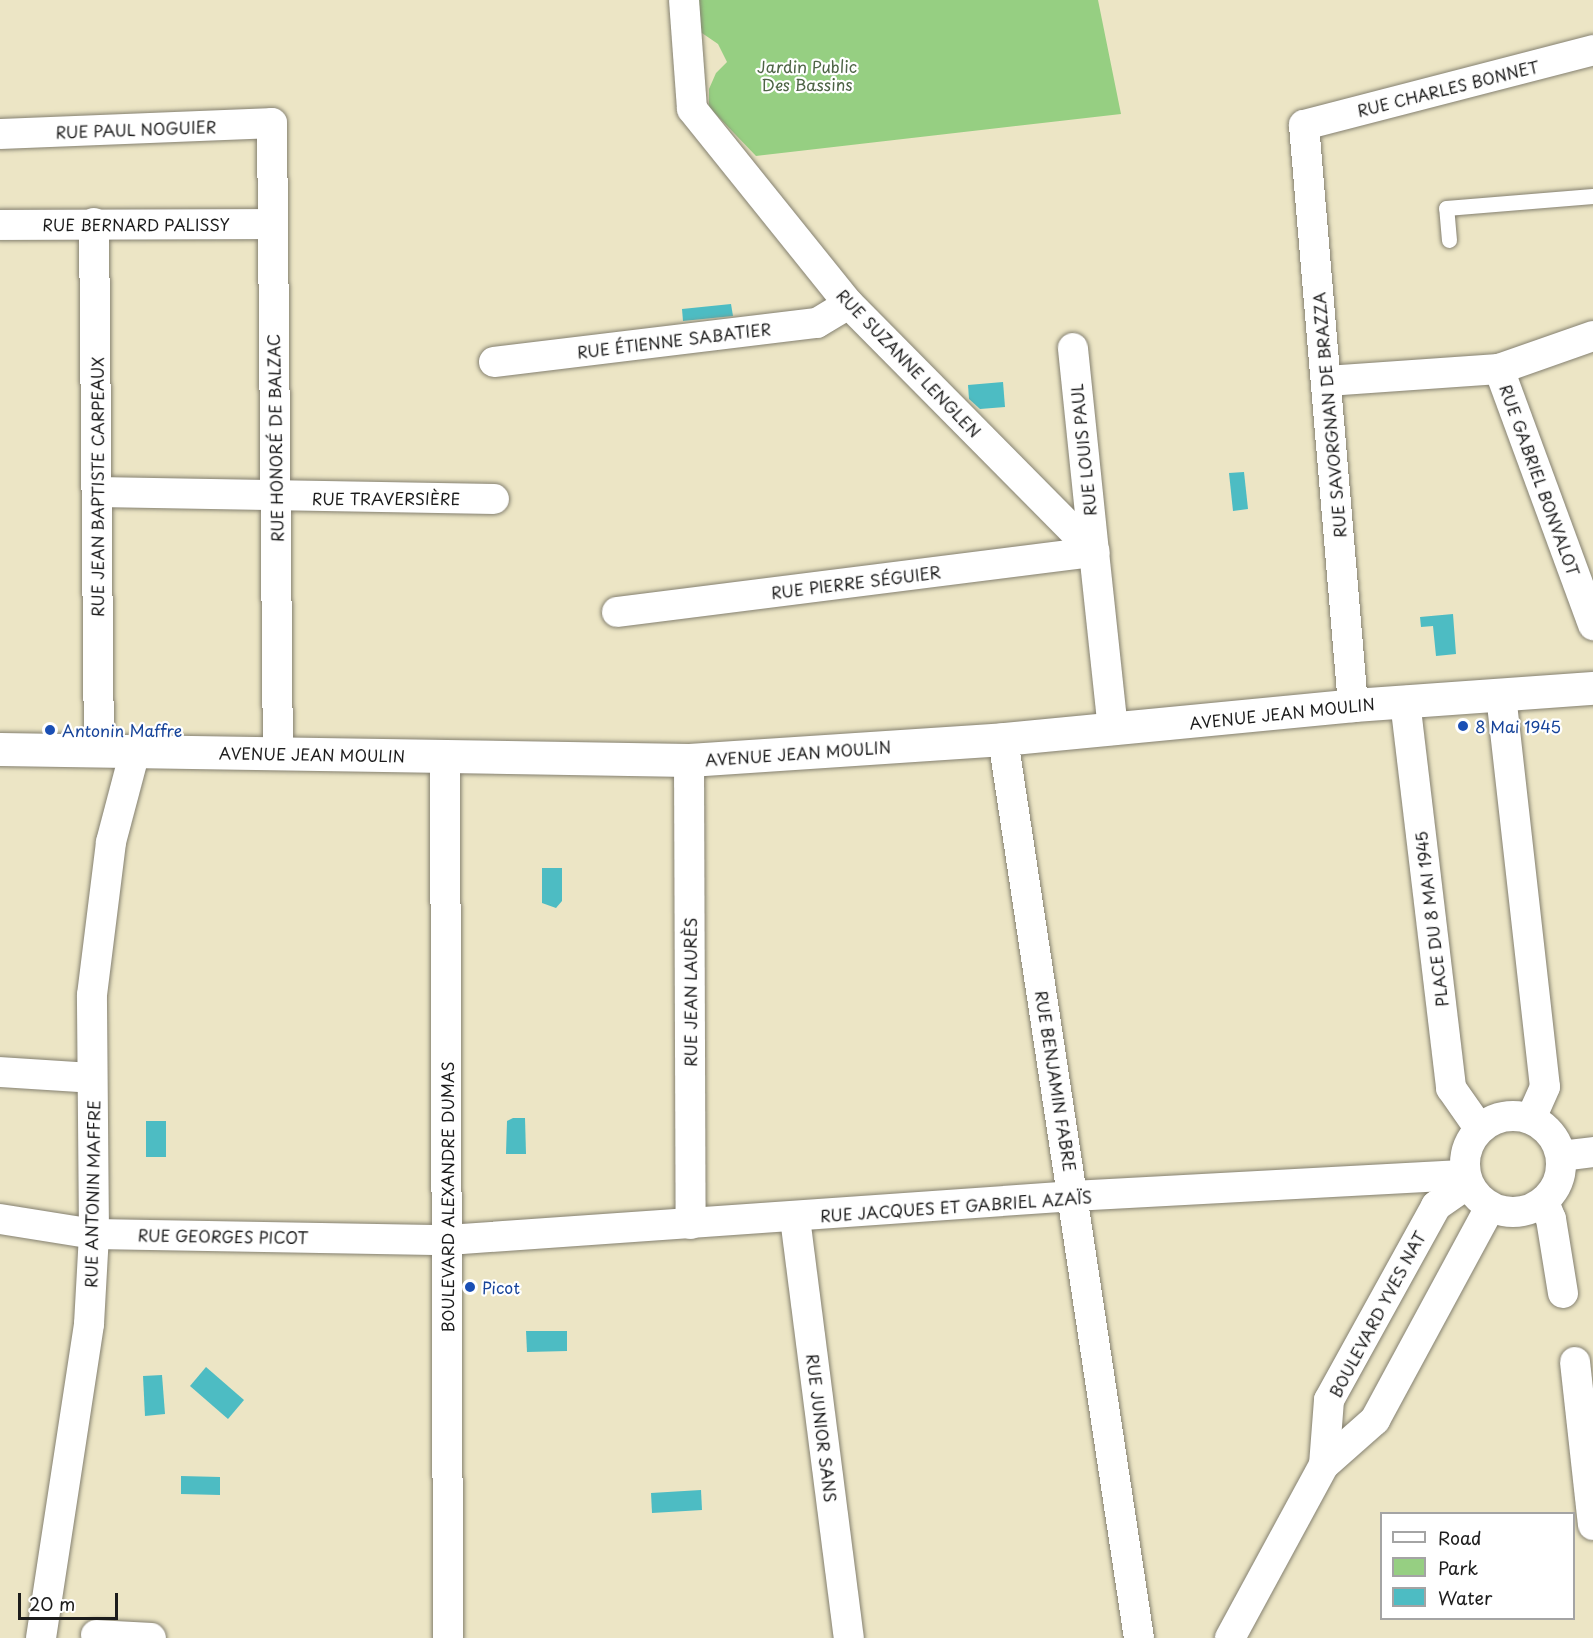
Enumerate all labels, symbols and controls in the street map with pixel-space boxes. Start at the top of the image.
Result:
park label: Jardin Public Des Bassins [757,56,857,94]
street label: RUE CHARLES BONNET [1354,56,1542,120]
street label: RUE PAUL NOGUIER [54,117,218,141]
street label: RUE BERNARD PALISSY [41,214,231,234]
street label: RUE SUZANNE LENGLEN [832,284,986,442]
street label: RUE SAVORGNAN DE BRAZZA [1309,291,1349,539]
street label: RUE ÉTIENNE SABATIER [576,319,772,361]
street label: RUE HONORÉ DE BALZAC [264,333,286,543]
street label: RUE JEAN BAPTISTE CARPEAUX [87,356,107,618]
street label: RUE GABRIEL BONVALOT [1496,380,1584,580]
street label: RUE LOUIS PAUL [1066,382,1100,518]
street label: RUE TRAVERSIÈRE [311,488,461,508]
street label: RUE PIERRE SÉGUIER [769,562,943,602]
street label: AVENUE JEAN MOULIN [1188,694,1376,732]
place label: 8 Mai 1945 [1475,716,1561,736]
marker: 8 Mai 1945 [1456,719,1470,733]
place label: Antonin Maffre [62,720,183,740]
marker: Antonin Maffre [43,723,57,737]
street label: AVENUE JEAN MOULIN [704,737,892,769]
street label: AVENUE JEAN MOULIN [218,743,406,765]
street label: PLACE DU 8 MAI 1945 [1411,830,1451,1008]
street label: RUE JEAN LAURÈS [680,916,700,1068]
street label: RUE BENJAMIN FABRE [1032,988,1080,1174]
street label: BOULEVARD ALEXANDRE DUMAS [437,1061,457,1333]
street label: RUE ANTONIN MAFFRE [81,1099,103,1289]
street label: RUE JACQUES ET GABRIEL AZAÏS [818,1187,1094,1225]
street label: RUE GEORGES PICOT [136,1225,310,1247]
street label: BOULEVARD YVES NAT [1325,1227,1429,1401]
place label: Picot [482,1277,520,1297]
marker: Picot [463,1280,477,1294]
street label: RUE JUNIOR SANS [803,1351,841,1505]
legend [1380,1512,1575,1620]
text: Road [1438,1524,1482,1551]
text: Park [1438,1554,1478,1581]
scale bar [21,1581,122,1619]
text: Water [1438,1584,1492,1611]
text: 20 m [29,1590,75,1617]

